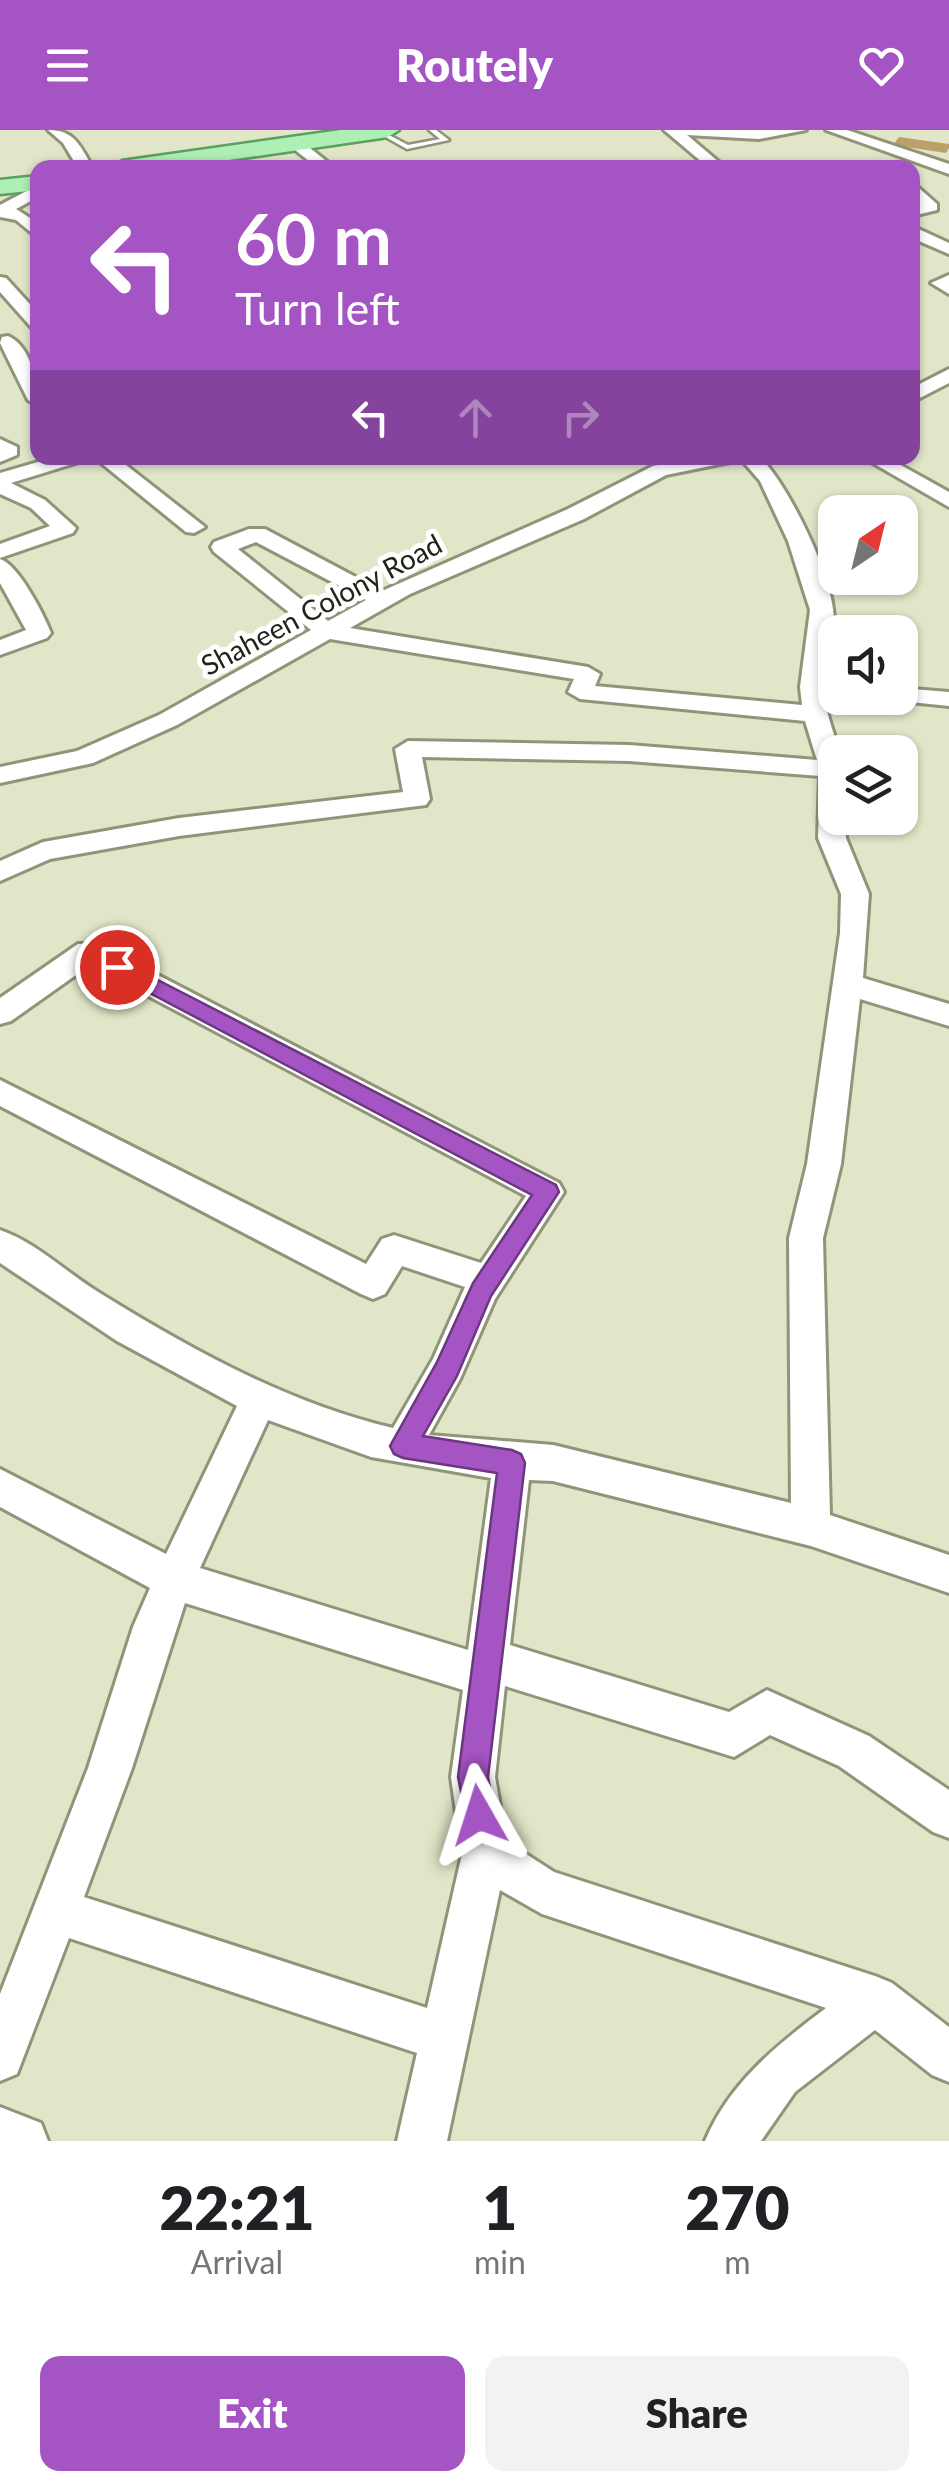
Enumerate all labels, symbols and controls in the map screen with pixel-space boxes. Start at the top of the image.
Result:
icon: menu [40,38,95,93]
text: Routely [396,38,553,92]
icon: heart [854,38,909,93]
text: 60 m [235,196,392,280]
icon: left [70,200,200,330]
text: Turn left [235,281,400,335]
icon: left [343,390,398,445]
icon: ahead [448,390,503,445]
icon: right [553,390,608,445]
north arrow [818,495,918,595]
map controls [818,495,918,835]
street label: Shaheen Colony Road [195,526,447,682]
button: sound [818,615,918,715]
button: layers [818,735,918,835]
pin [75,925,160,1010]
icon: arrive [90,940,145,995]
position arrow [427,1763,531,1867]
text: 22:21 [159,2171,315,2243]
text: 1 [482,2171,517,2243]
text: 270 [685,2171,790,2243]
text: Arrival [191,2242,283,2281]
text: min [474,2242,526,2281]
text: m [724,2242,751,2281]
button: Exit [40,2356,465,2471]
button: Share [485,2356,909,2471]

